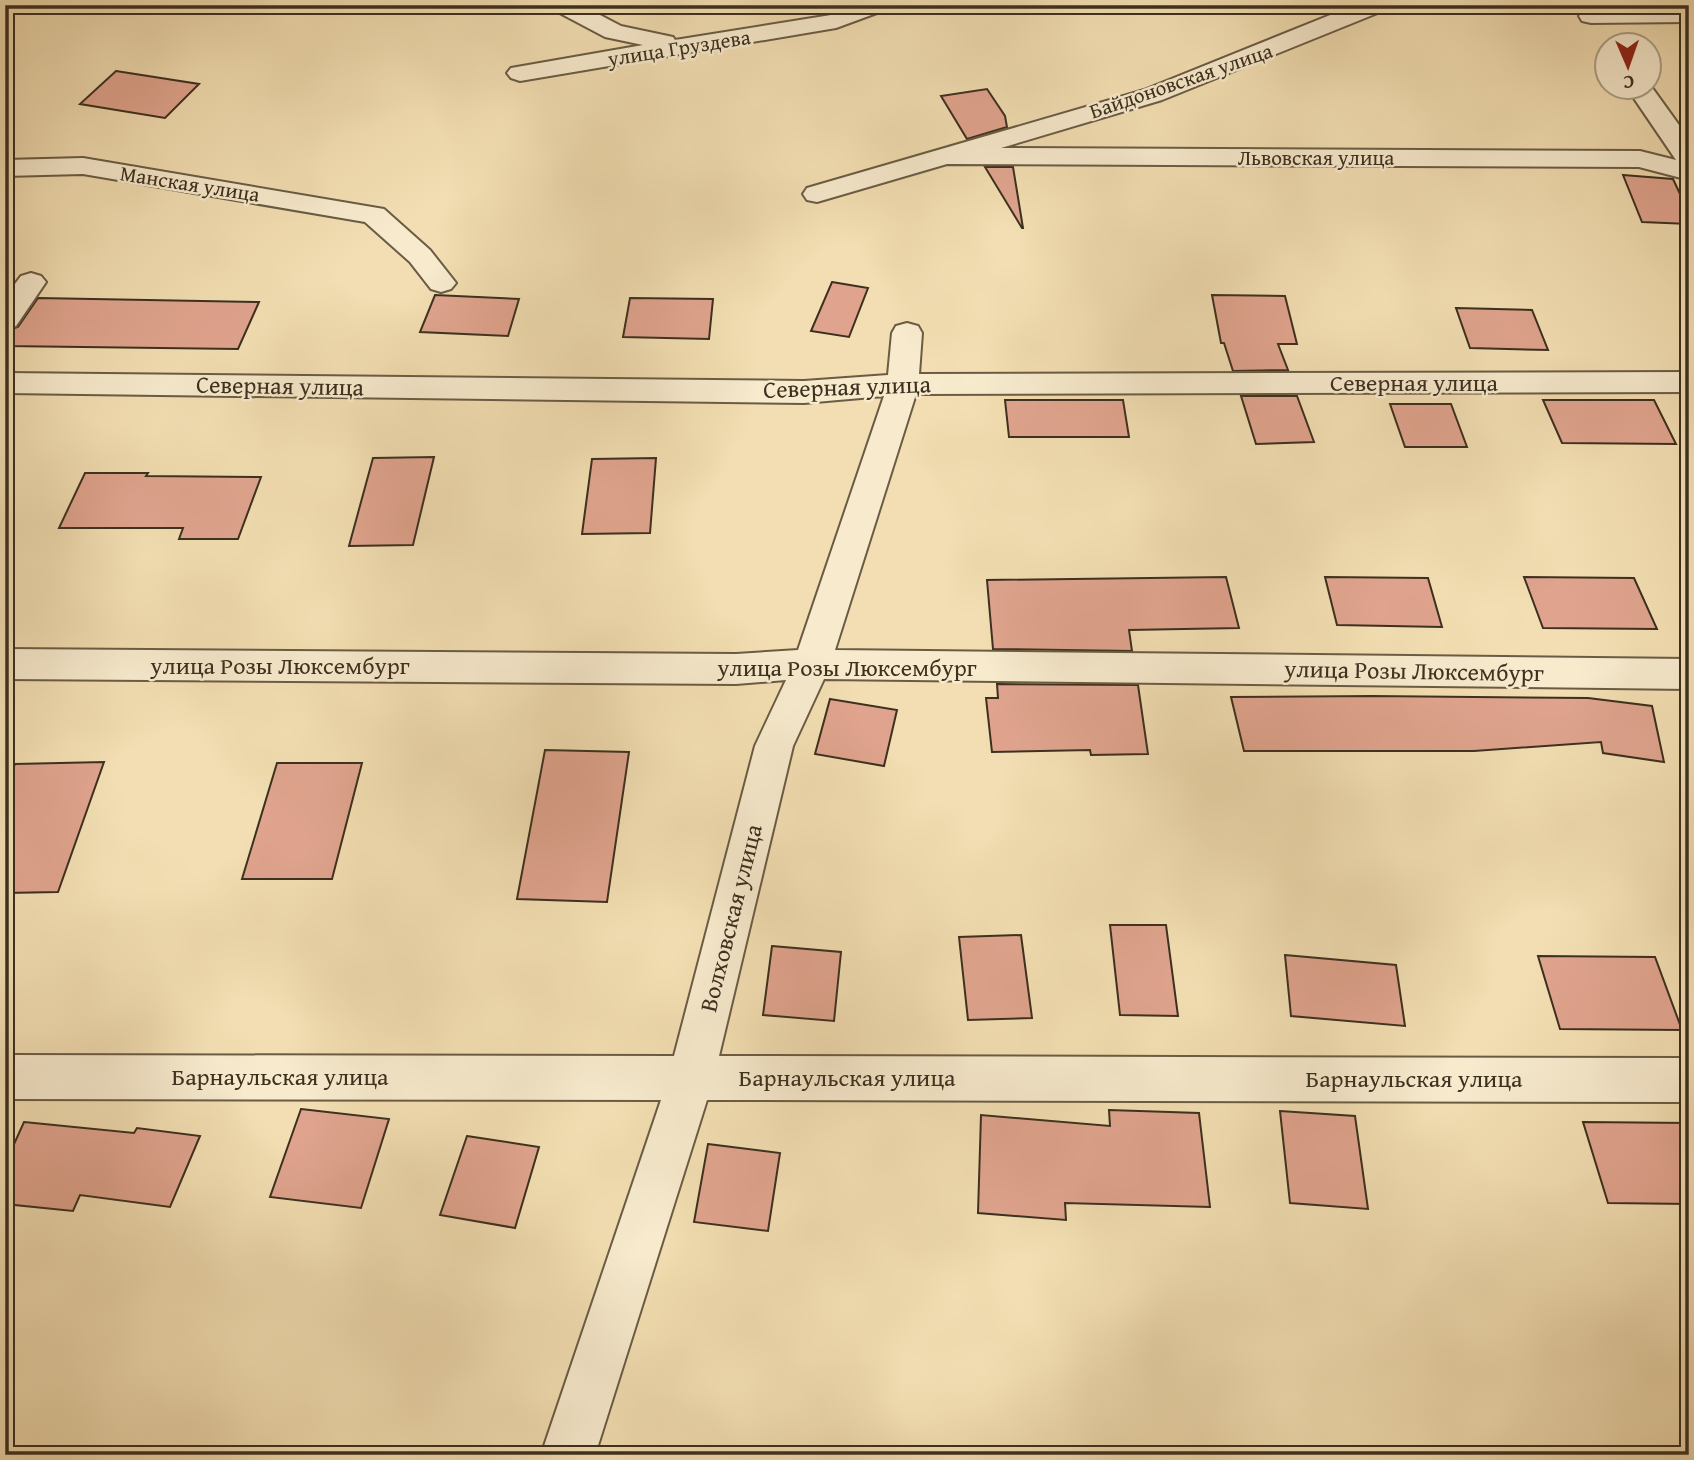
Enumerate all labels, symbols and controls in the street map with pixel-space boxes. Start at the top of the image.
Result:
street label: улица Груздева [604,21,753,74]
north arrow [1592,32,1662,102]
street label: Байдоновская улица [1085,35,1277,126]
text: С [1622,69,1634,97]
street label: Львовская улица [1238,142,1394,173]
street label: Манская улица [118,157,262,210]
street label: Северная улица [1330,365,1498,400]
street label: Северная улица [763,366,932,407]
street label: Северная улица [196,367,365,404]
street label: улица Розы Люксембург [149,648,410,683]
street label: улица Розы Люксембург [716,650,977,685]
street label: улица Розы Люксембург [1283,651,1544,690]
street label: Волховская улица [690,820,771,1015]
street label: Барнаульская улица [172,1059,389,1094]
street label: Барнаульская улица [739,1060,956,1095]
street label: Барнаульская улица [1306,1061,1523,1096]

